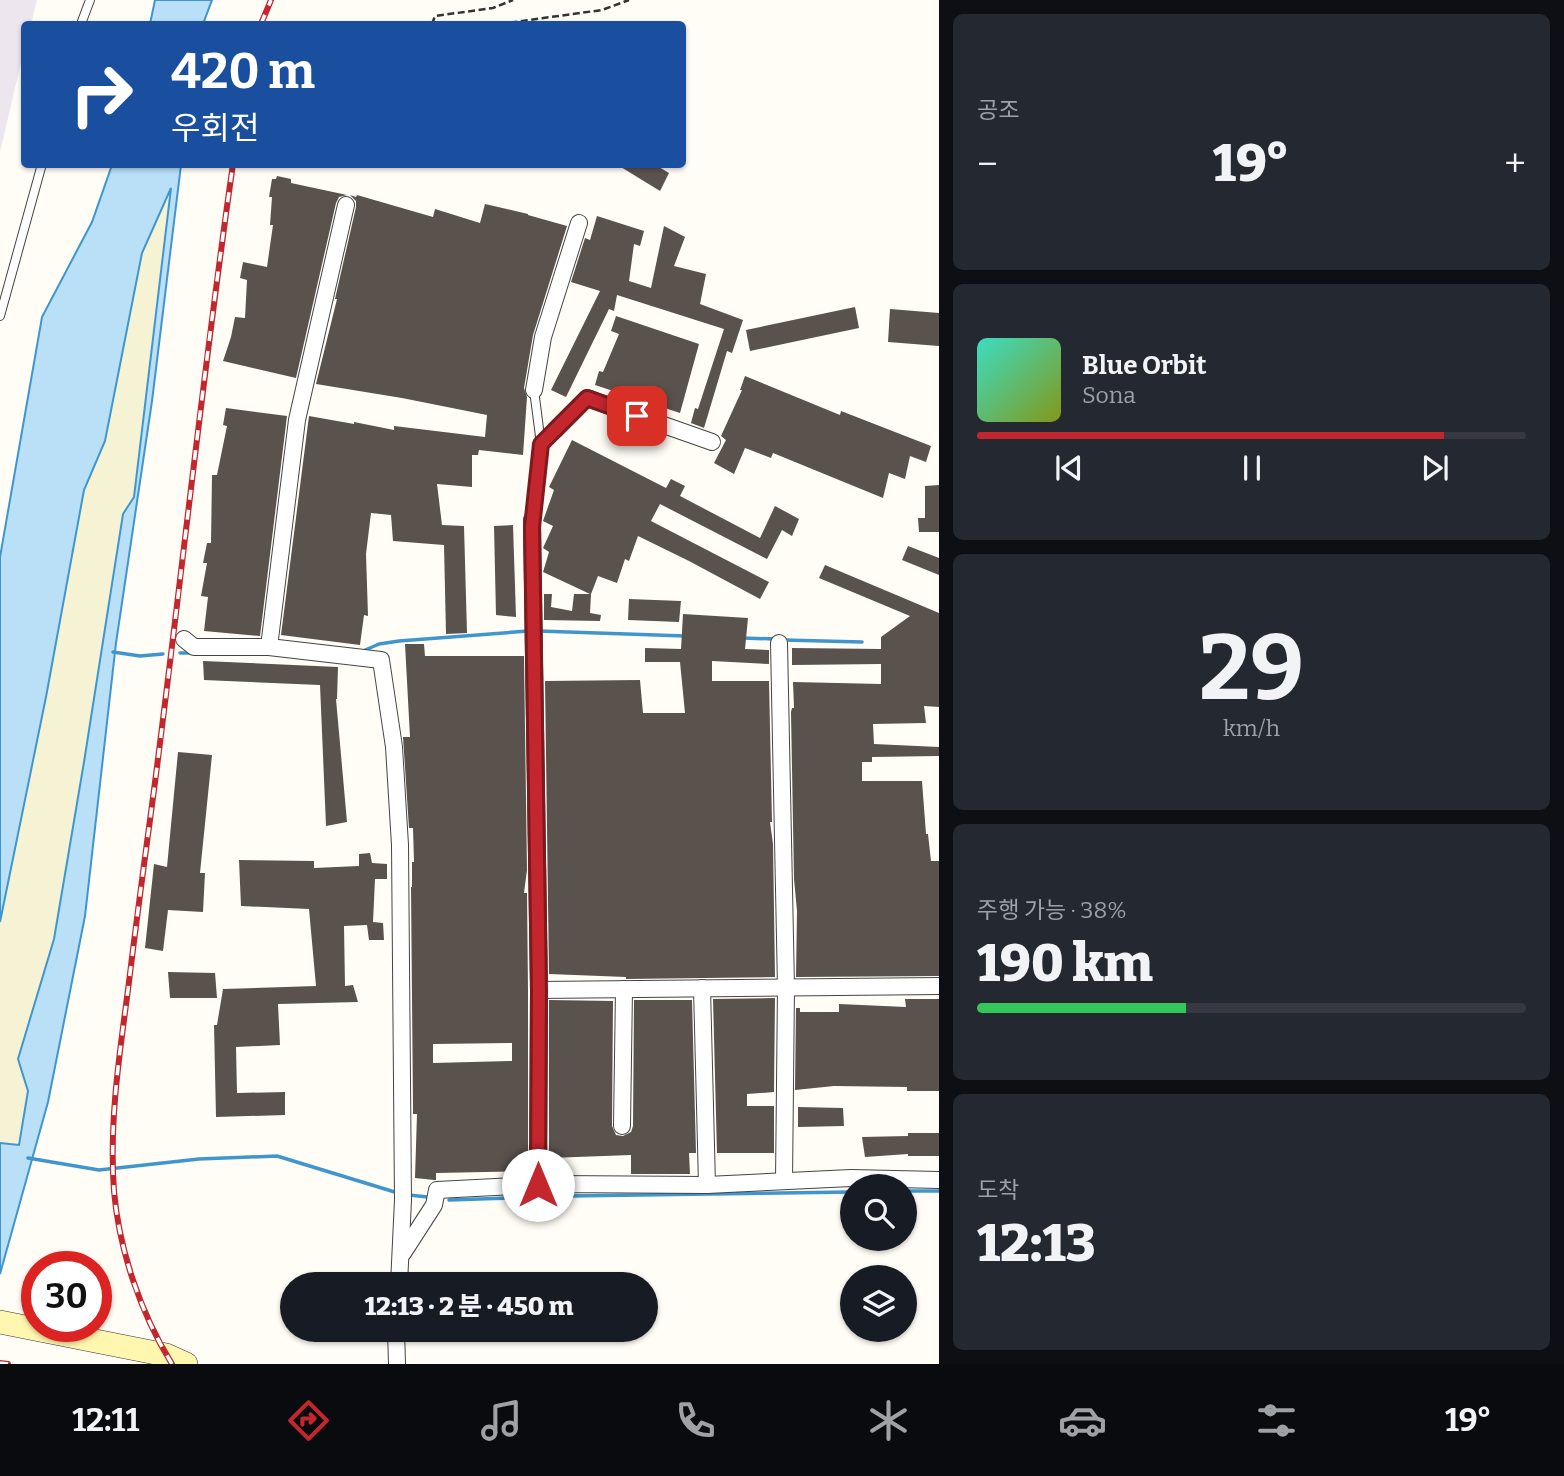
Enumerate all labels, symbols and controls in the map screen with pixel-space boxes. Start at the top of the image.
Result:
text: 420 m [171,42,315,101]
icon: right [56,49,147,140]
text: 공조 [977,96,1019,124]
text: 우회전 [171,109,259,147]
text: 19° [1213,132,1289,195]
text: − [977,141,998,187]
text: + [1504,141,1526,187]
text: Blue Orbit [1082,350,1206,381]
text: Sona [1082,381,1136,409]
pin [607,386,667,446]
icon: arrive [618,397,656,435]
icon: previous [1050,449,1088,487]
icon: pause [1233,449,1271,487]
icon: next [1416,449,1454,487]
text: 29 [1199,614,1304,723]
text: km/h [1223,714,1280,742]
text: 주행 가능 · 38% [977,896,1127,924]
text: 190 km [977,932,1153,995]
position arrow [501,1148,575,1222]
map controls [840,1174,917,1342]
button: search [840,1174,917,1251]
text: 도착 [977,1176,1019,1204]
text: 12:13 [977,1212,1096,1275]
speed limit sign: 30 [21,1251,112,1342]
button: layers [840,1265,917,1342]
text: 12:13 · 2 분 · 450 m [364,1291,574,1322]
icon: directions [284,1396,333,1445]
icon: music [477,1396,526,1445]
icon: phone [671,1396,720,1445]
icon: climate [864,1396,913,1445]
icon: car [1058,1396,1107,1445]
icon: filters [1252,1396,1301,1445]
text: 12:11 [72,1401,139,1439]
text: 19° [1445,1401,1492,1439]

